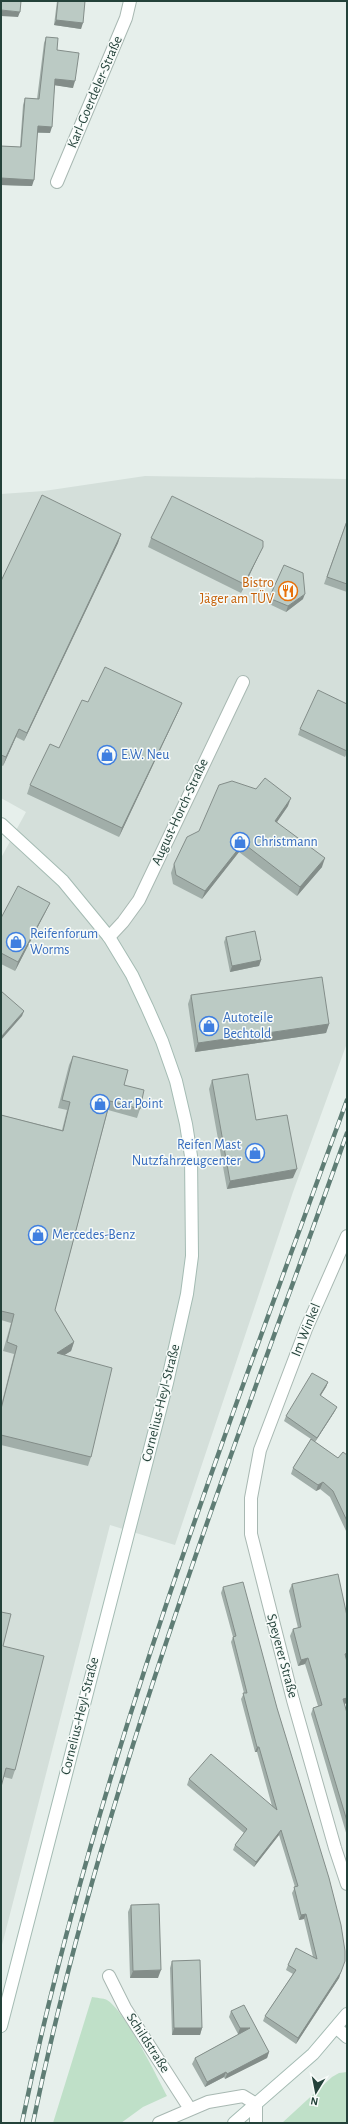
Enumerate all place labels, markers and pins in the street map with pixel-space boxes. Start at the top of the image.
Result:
place label: Bistro Jäger am TÜV [200,576,274,606]
restaurant icon: Bistro Jäger am TÜV [277,580,299,602]
shop icon: E.W. Neu [96,744,118,766]
place label: E.W. Neu [121,748,169,762]
shop icon: Christmann [229,831,251,853]
place label: Christmann [254,835,318,849]
place label: Reifenforum Worms [30,927,98,957]
shop icon: Reifenforum Worms [5,931,27,953]
place label: Autoteile Bechtold [223,1011,273,1041]
shop icon: Autoteile Bechtold [198,1015,220,1037]
shop icon: Car Point [89,1093,111,1115]
place label: Car Point [114,1097,164,1111]
place label: Reifen Mast Nutzfahrzeugcenter [132,1138,242,1168]
shop icon: Reifen Mast Nutzfahrzeugcenter [244,1142,266,1164]
shop icon: Mercedes-Benz [27,1224,49,1246]
place label: Mercedes-Benz [52,1228,135,1242]

